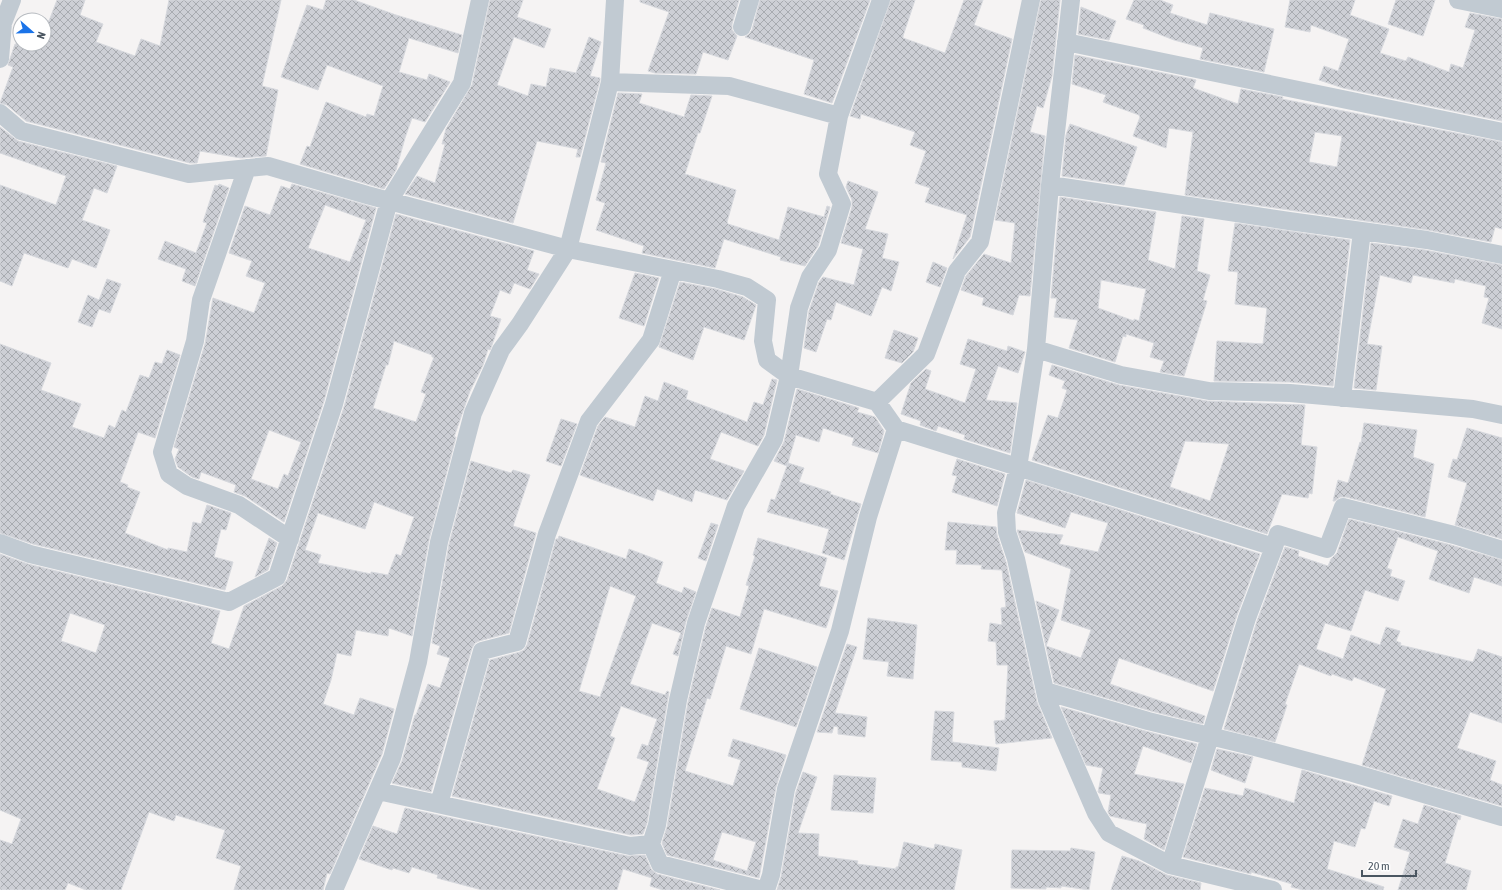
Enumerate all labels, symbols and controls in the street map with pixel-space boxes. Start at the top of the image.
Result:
north arrow [12,12,52,52]
text: N [35,30,48,41]
scale bar [1362,852,1416,878]
text: 20 m [1368,859,1390,873]

